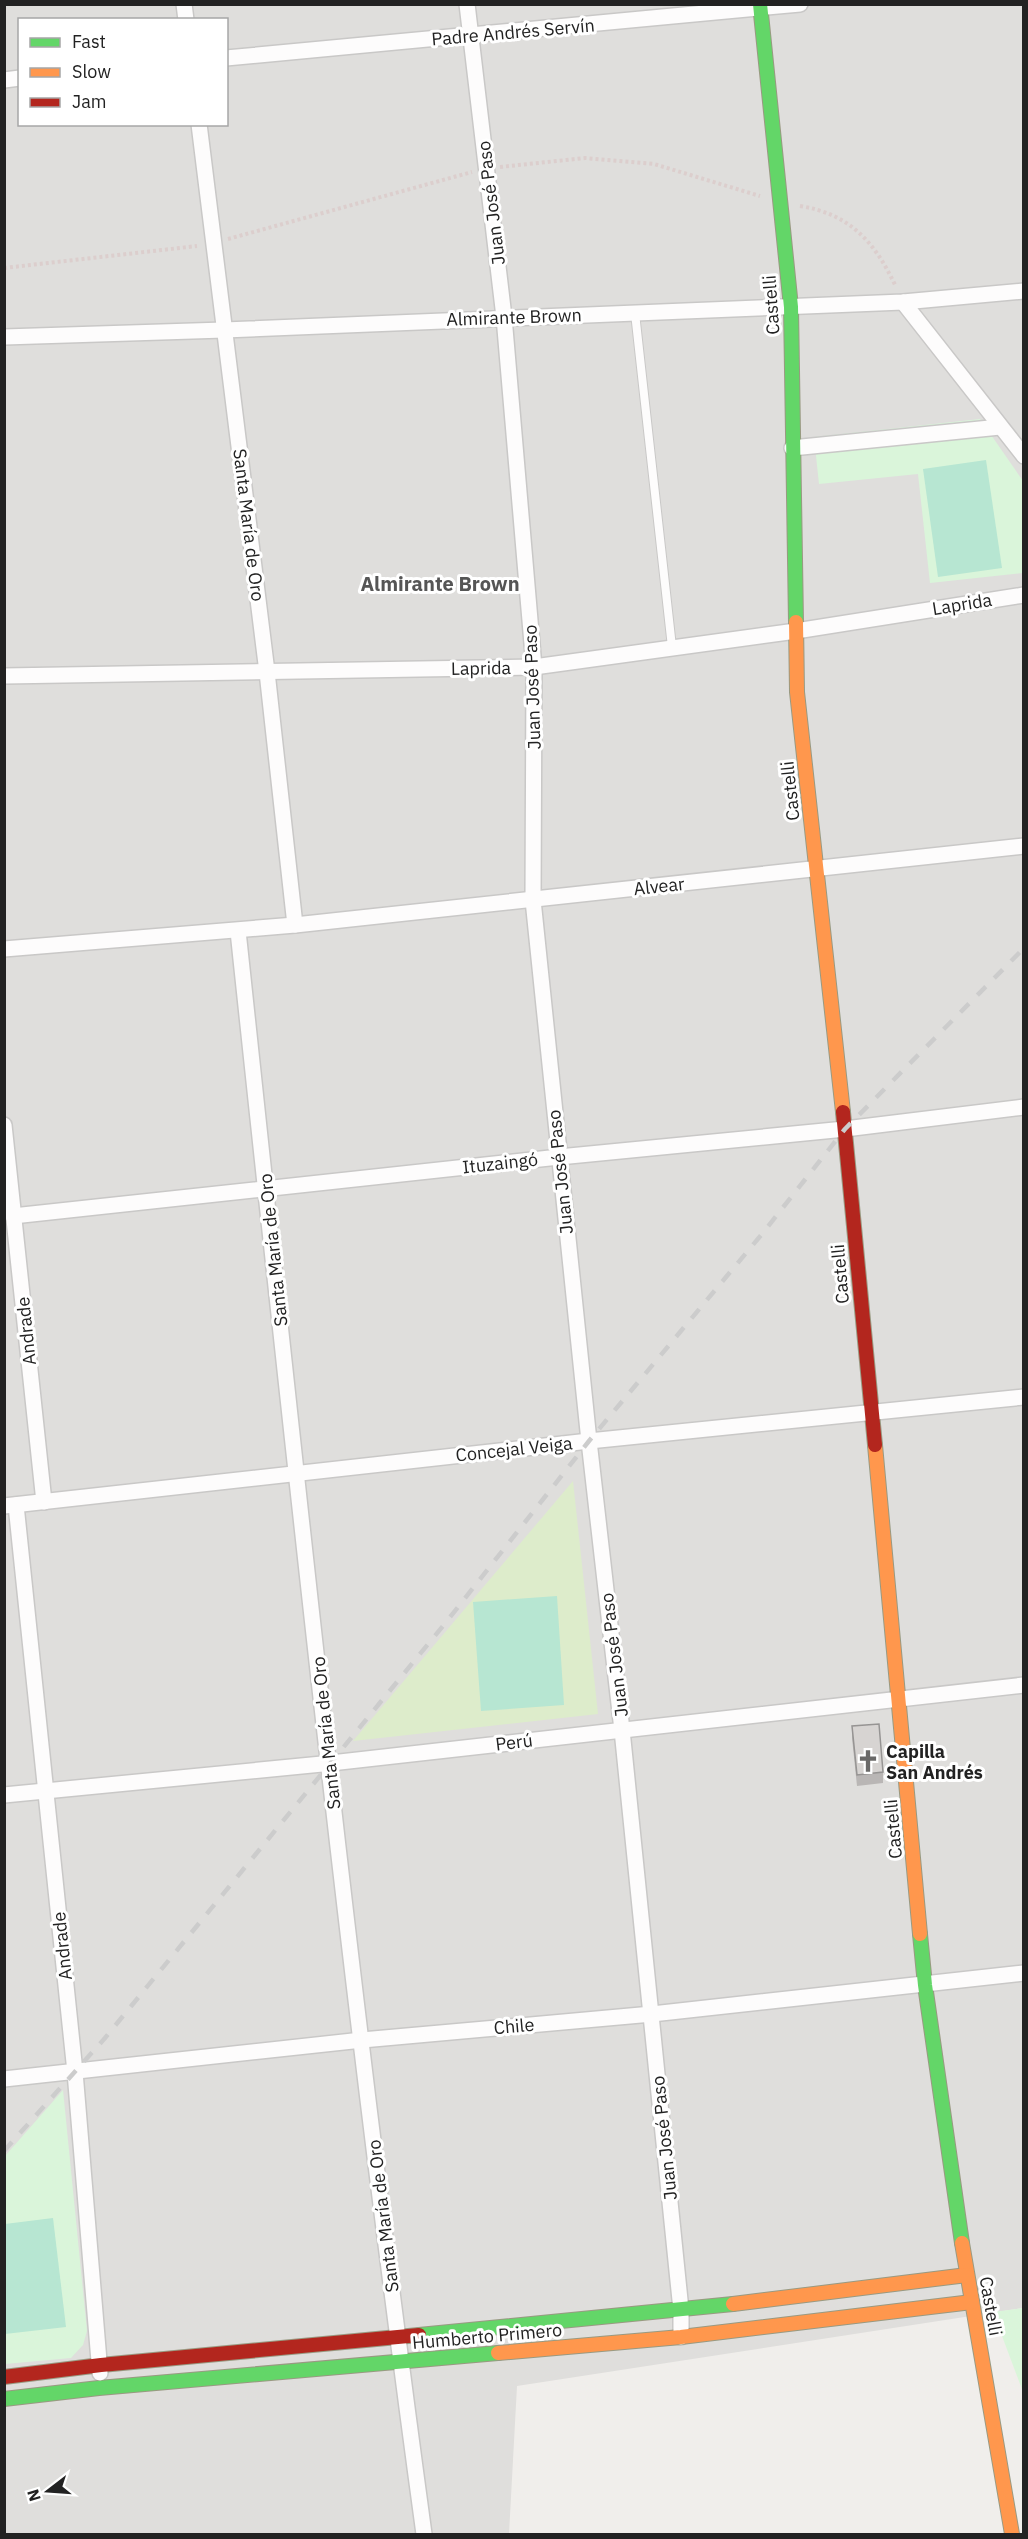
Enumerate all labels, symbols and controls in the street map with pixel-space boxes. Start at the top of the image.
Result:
street label: Padre Andrés Servín [430,13,596,51]
legend [18,18,228,126]
text: Fast [72,30,106,53]
text: Slow [72,60,111,83]
text: Jam [72,90,107,113]
street label: Juan José Paso [472,140,510,266]
street label: Castelli [757,274,785,336]
street label: Almirante Brown [446,303,582,331]
street label: Santa María de Oro [228,447,270,603]
district label: Almirante Brown [360,570,520,597]
street label: Laprida [930,588,994,620]
street label: Juan José Paso [518,624,546,750]
street label: Laprida [451,656,512,680]
street label: Castelli [775,760,805,822]
street label: Alvear [632,872,686,900]
street label: Juan José Paso [542,1109,578,1235]
street label: Ituzaingó [461,1148,539,1178]
street label: Santa María de Oro [254,1172,292,1328]
street label: Castelli [826,1243,854,1305]
street label: Andrade [11,1296,41,1366]
street label: Concejal Veiga [454,1431,574,1467]
street label: Juan José Paso [595,1592,633,1718]
street label: Santa María de Oro [307,1655,345,1811]
street label: Perú [494,1728,534,1756]
place label: Capilla San Andrés [886,1740,983,1784]
church icon: Capilla San Andrés [855,1748,881,1774]
street label: Castelli [879,1798,907,1860]
street label: Andrade [47,1911,77,1981]
street label: Chile [493,2013,535,2039]
street label: Juan José Paso [646,2075,682,2201]
street label: Santa María de Oro [362,2138,404,2294]
street label: Castelli [974,2275,1008,2337]
street label: Humberto Primero [411,2318,563,2354]
north arrow [18,2461,78,2521]
text: N [22,2487,45,2504]

